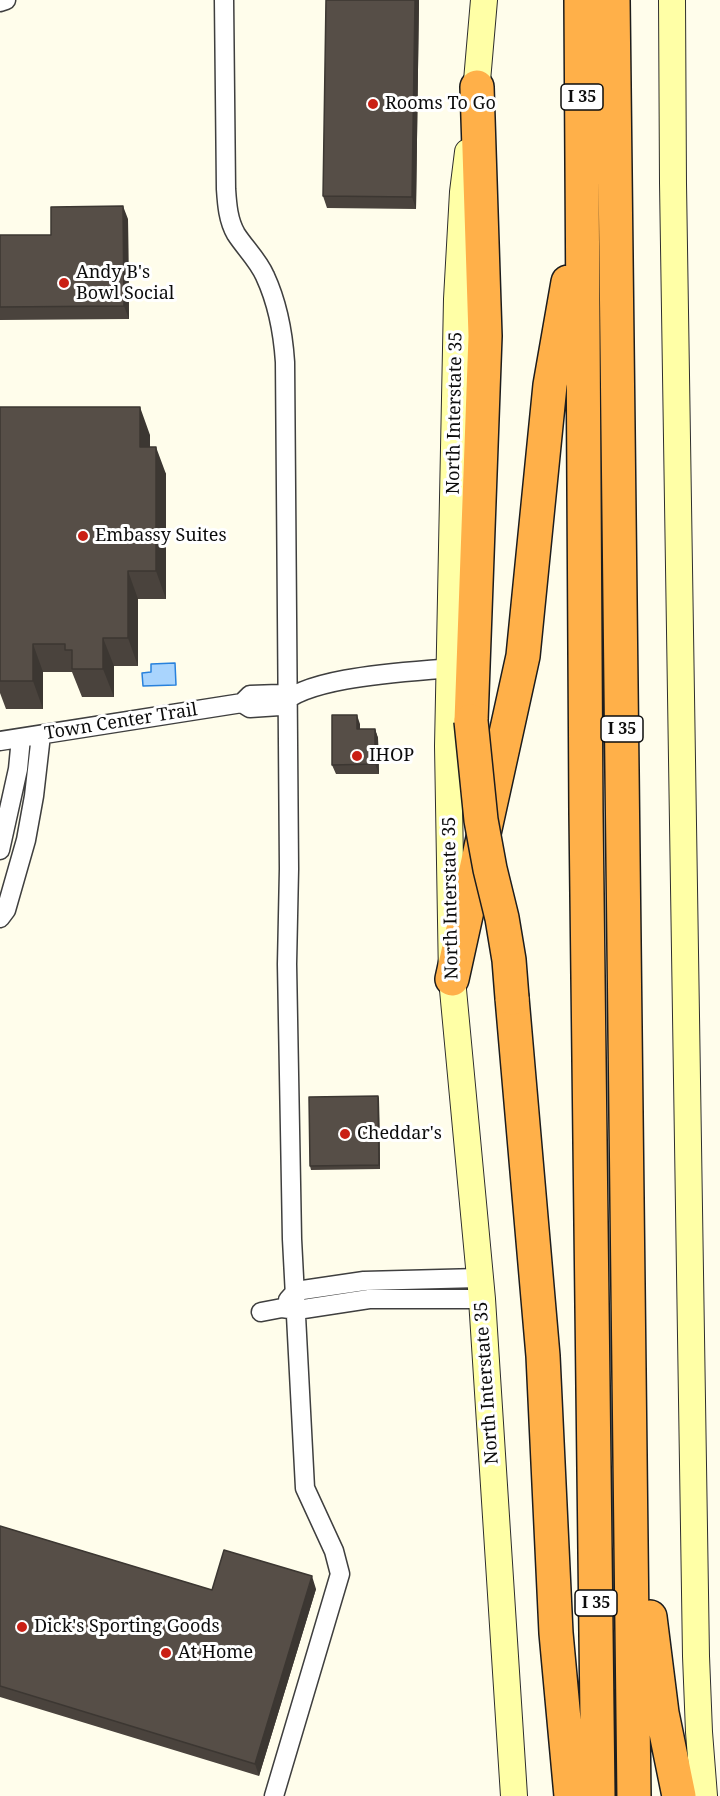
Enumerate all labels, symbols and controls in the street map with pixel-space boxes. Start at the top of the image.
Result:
road number: I 35 [561,84,603,110]
place label: Rooms To Go [385,93,496,115]
marker: Rooms To Go [366,97,380,111]
place label: Andy B's Bowl Social [76,262,174,304]
marker: Andy B's Bowl Social [57,276,71,290]
street label: North Interstate 35 [443,331,467,495]
place label: Embassy Suites [95,525,227,547]
marker: Embassy Suites [76,529,90,543]
street label: Town Center Trail [43,699,199,745]
road number: I 35 [601,716,643,742]
place label: IHOP [369,745,414,767]
marker: IHOP [350,749,364,763]
street label: North Interstate 35 [439,816,463,980]
place label: Cheddar's [357,1123,442,1145]
marker: Cheddar's [338,1127,352,1141]
street label: North Interstate 35 [471,1301,503,1465]
road number: I 35 [575,1590,617,1616]
place label: Dick's Sporting Goods [34,1616,220,1638]
marker: Dick's Sporting Goods [15,1620,29,1634]
place label: At Home [178,1642,253,1664]
marker: At Home [159,1646,173,1660]

